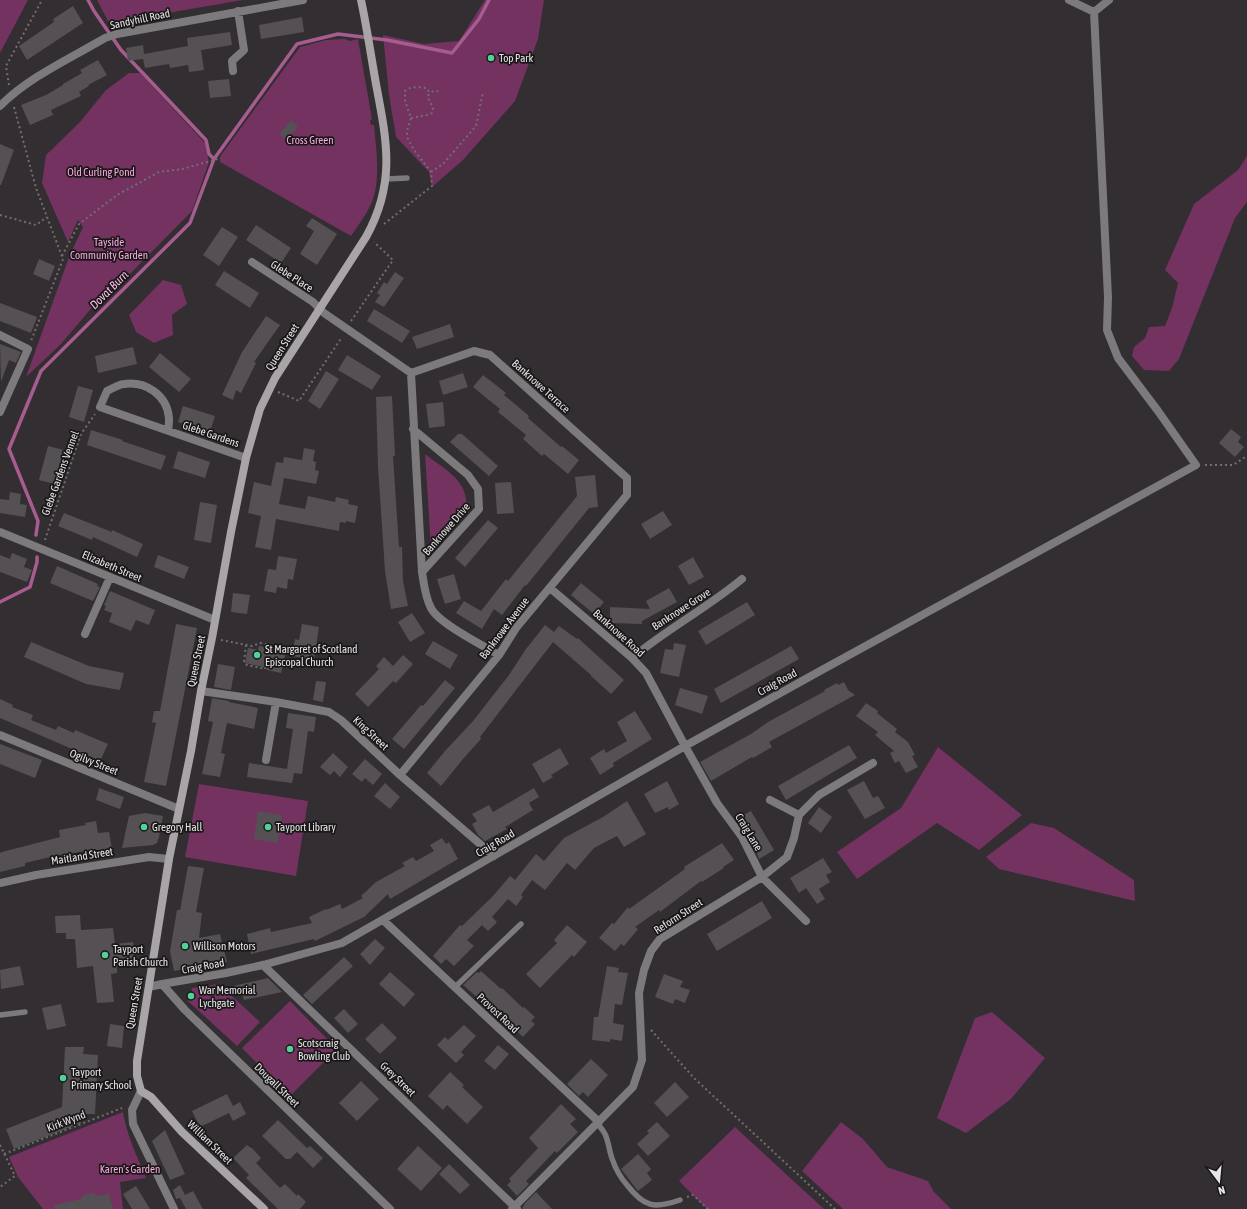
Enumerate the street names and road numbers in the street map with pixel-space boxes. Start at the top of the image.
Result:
street label: Sandyhill Road [109,7,171,31]
street label: Glebe Place [269,258,315,294]
street label: Queen Street [263,321,301,373]
street label: Banknowe Terrace [510,357,572,415]
street label: Glebe Gardens [181,419,241,449]
street label: Glebe Gardens Vennel [39,429,81,517]
street label: Banknowe Drive [420,500,472,558]
street label: Elizabeth Street [80,548,144,584]
street label: Banknowe Grove [649,586,713,632]
street label: Banknowe Avenue [477,595,531,661]
street label: Banknowe Road [591,607,647,659]
street label: Queen Street [185,634,207,688]
street label: Craig Road [755,666,799,698]
street label: King Street [351,714,391,752]
street label: Ogilvy Street [68,747,120,777]
street label: Craig Lane [733,811,765,853]
street label: Craig Road [473,827,517,859]
street label: Maitland Street [50,845,114,867]
street label: Reform Street [651,896,705,936]
street label: Craig Road [181,956,225,976]
street label: Queen Street [124,976,144,1030]
street label: Provost Road [475,991,521,1035]
street label: Grey Street [378,1059,418,1099]
street label: Dougall Street [252,1061,302,1109]
street label: Kirk Wynd [45,1108,87,1134]
street label: William Street [185,1118,235,1166]

